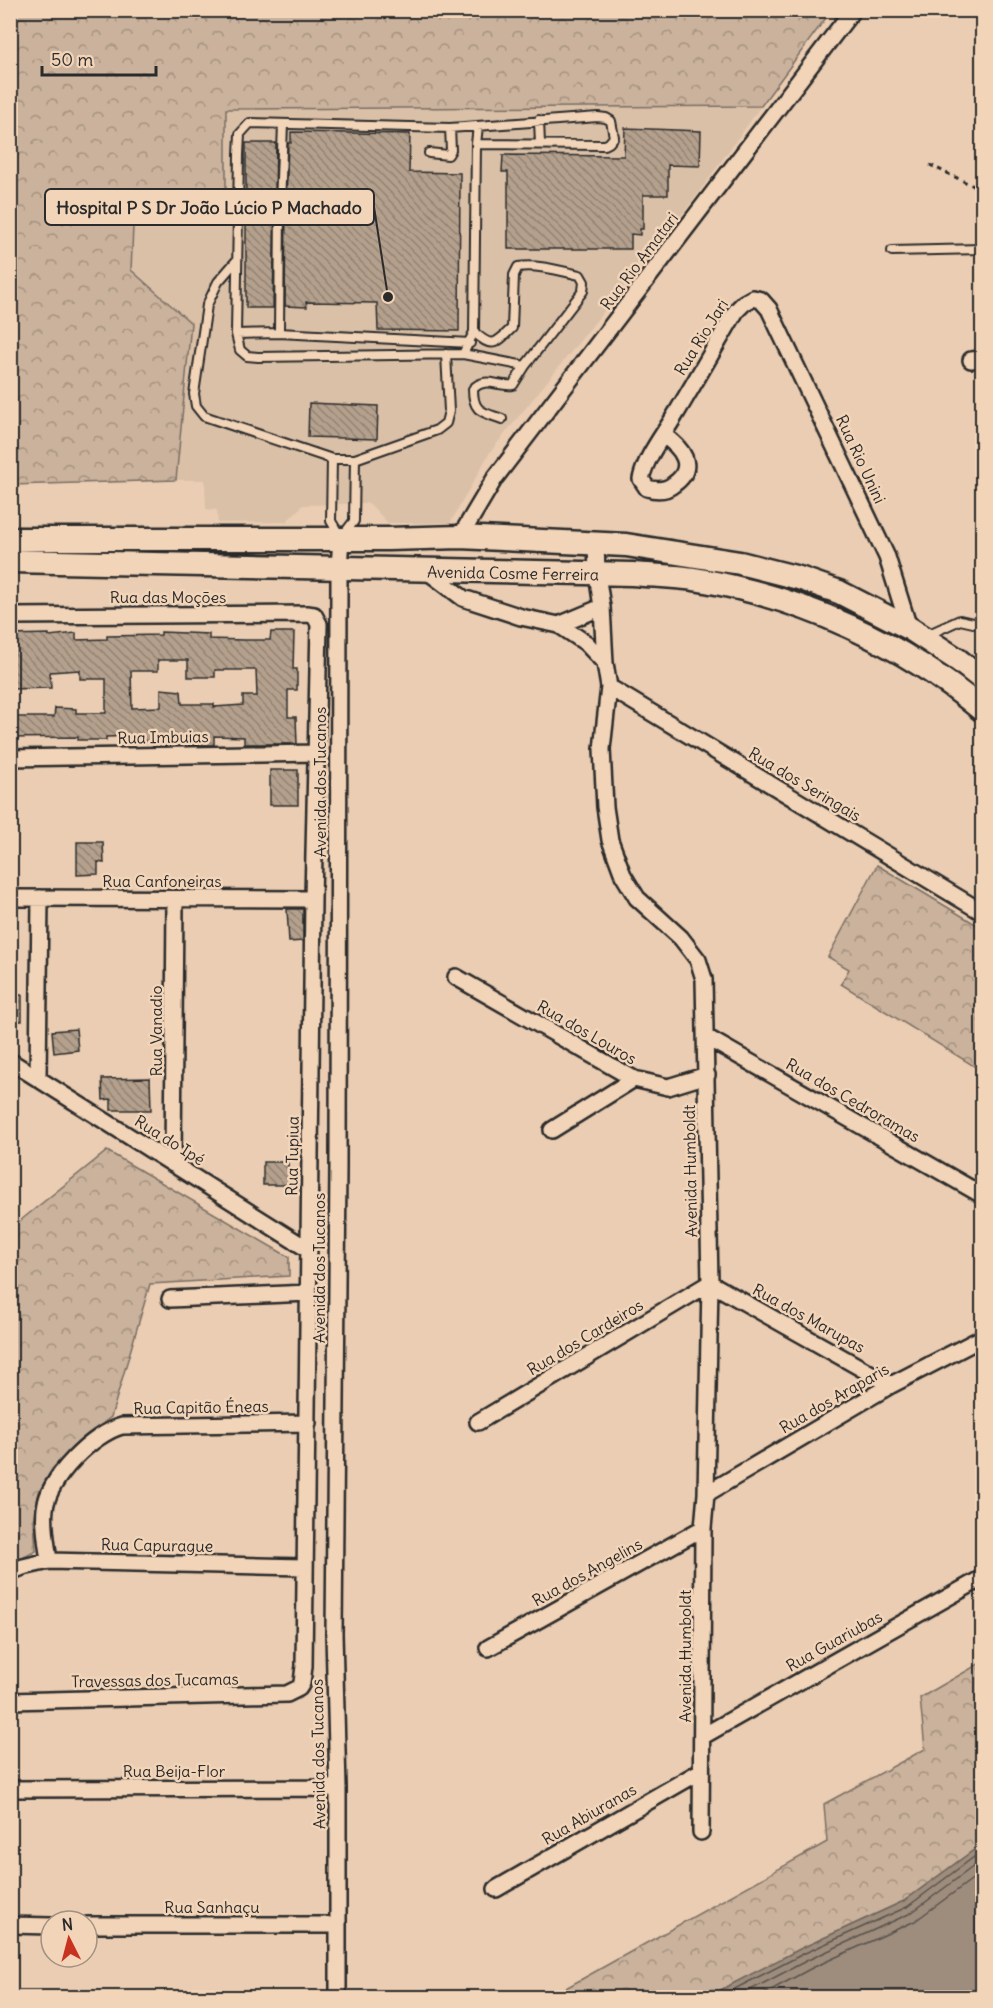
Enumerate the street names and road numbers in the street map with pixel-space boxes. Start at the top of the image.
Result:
street label: Rua Rio Amatari [596,208,682,314]
street label: Rua Rio Jari [670,295,732,379]
street label: Rua Rio Unini [832,412,890,506]
street label: Avenida Cosme Ferreira [427,562,599,584]
street label: Rua das Moções [110,587,226,607]
street label: Avenida dos Tucanos [310,707,330,857]
street label: Rua Imbuias [117,726,209,748]
street label: Rua dos Seringais [745,743,865,825]
street label: Rua Canfoneiras [102,871,222,891]
street label: Rua Vanadio [146,985,166,1077]
street label: Rua dos Louros [534,996,640,1068]
street label: Rua dos Cedroramas [783,1054,923,1146]
street label: Avenida Humboldt [679,1104,701,1238]
street label: Rua do Ipé [131,1111,209,1169]
street label: Rua Tupiua [281,1116,303,1196]
street label: Avenida dos Tucanos [309,1193,329,1343]
street label: Rua dos Marupas [749,1279,869,1357]
street label: Rua dos Cardeiros [523,1294,647,1380]
street label: Rua dos Araparis [776,1359,892,1437]
street label: Rua Capitão Éneas [133,1396,269,1418]
street label: Rua Capurague [101,1534,213,1556]
street label: Rua dos Angelins [529,1534,645,1610]
street label: Avenida Humboldt [675,1589,695,1722]
street label: Rua Guariubas [782,1606,886,1676]
street label: Travessas dos Tucamas [71,1669,239,1691]
street label: Avenida dos Tucanos [307,1679,329,1829]
street label: Rua Beija-Flor [123,1761,226,1781]
street label: Rua Abiuranas [538,1779,640,1849]
street label: Rua Sanhaçu [164,1897,260,1917]

